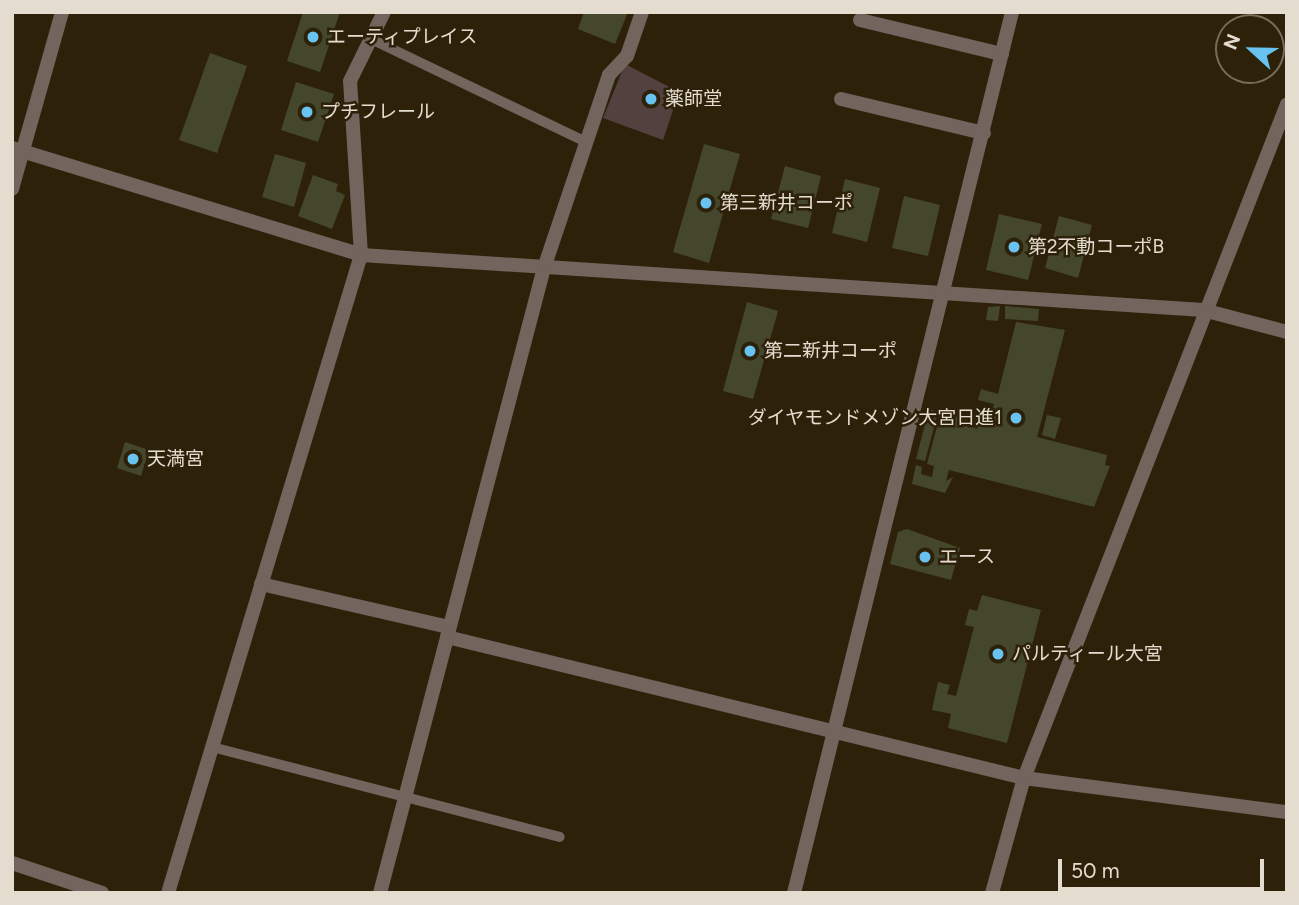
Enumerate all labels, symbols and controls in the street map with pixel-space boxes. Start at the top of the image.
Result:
north arrow [1215,14,1285,84]
place label: エーティプレイス [327,26,479,48]
marker: エーティプレイス [305,29,321,45]
text: N [1219,31,1245,53]
place label: 薬師堂 [665,88,722,110]
marker: 薬師堂 [643,91,659,107]
place label: プチフレール [321,101,435,123]
marker: プチフレール [299,104,315,120]
place label: 第三新井コーポ [720,192,853,214]
marker: 第三新井コーポ [698,195,714,211]
place label: 第2不動コーポB [1028,236,1164,258]
marker: 第2不動コーポB [1006,239,1022,255]
place label: 第二新井コーポ [764,340,897,362]
marker: 第二新井コーポ [742,343,758,359]
place label: ダイヤモンドメゾン大宮日進1 [747,407,1002,429]
marker: ダイヤモンドメゾン大宮日進1 [1008,410,1024,426]
place label: 天満宮 [147,448,204,470]
marker: 天満宮 [125,451,141,467]
place label: エース [939,546,996,568]
marker: エース [917,549,933,565]
place label: パルティール大宮 [1012,643,1164,665]
marker: パルティール大宮 [990,646,1006,662]
scale bar [1061,846,1268,890]
text: 50 m [1071,858,1120,883]

